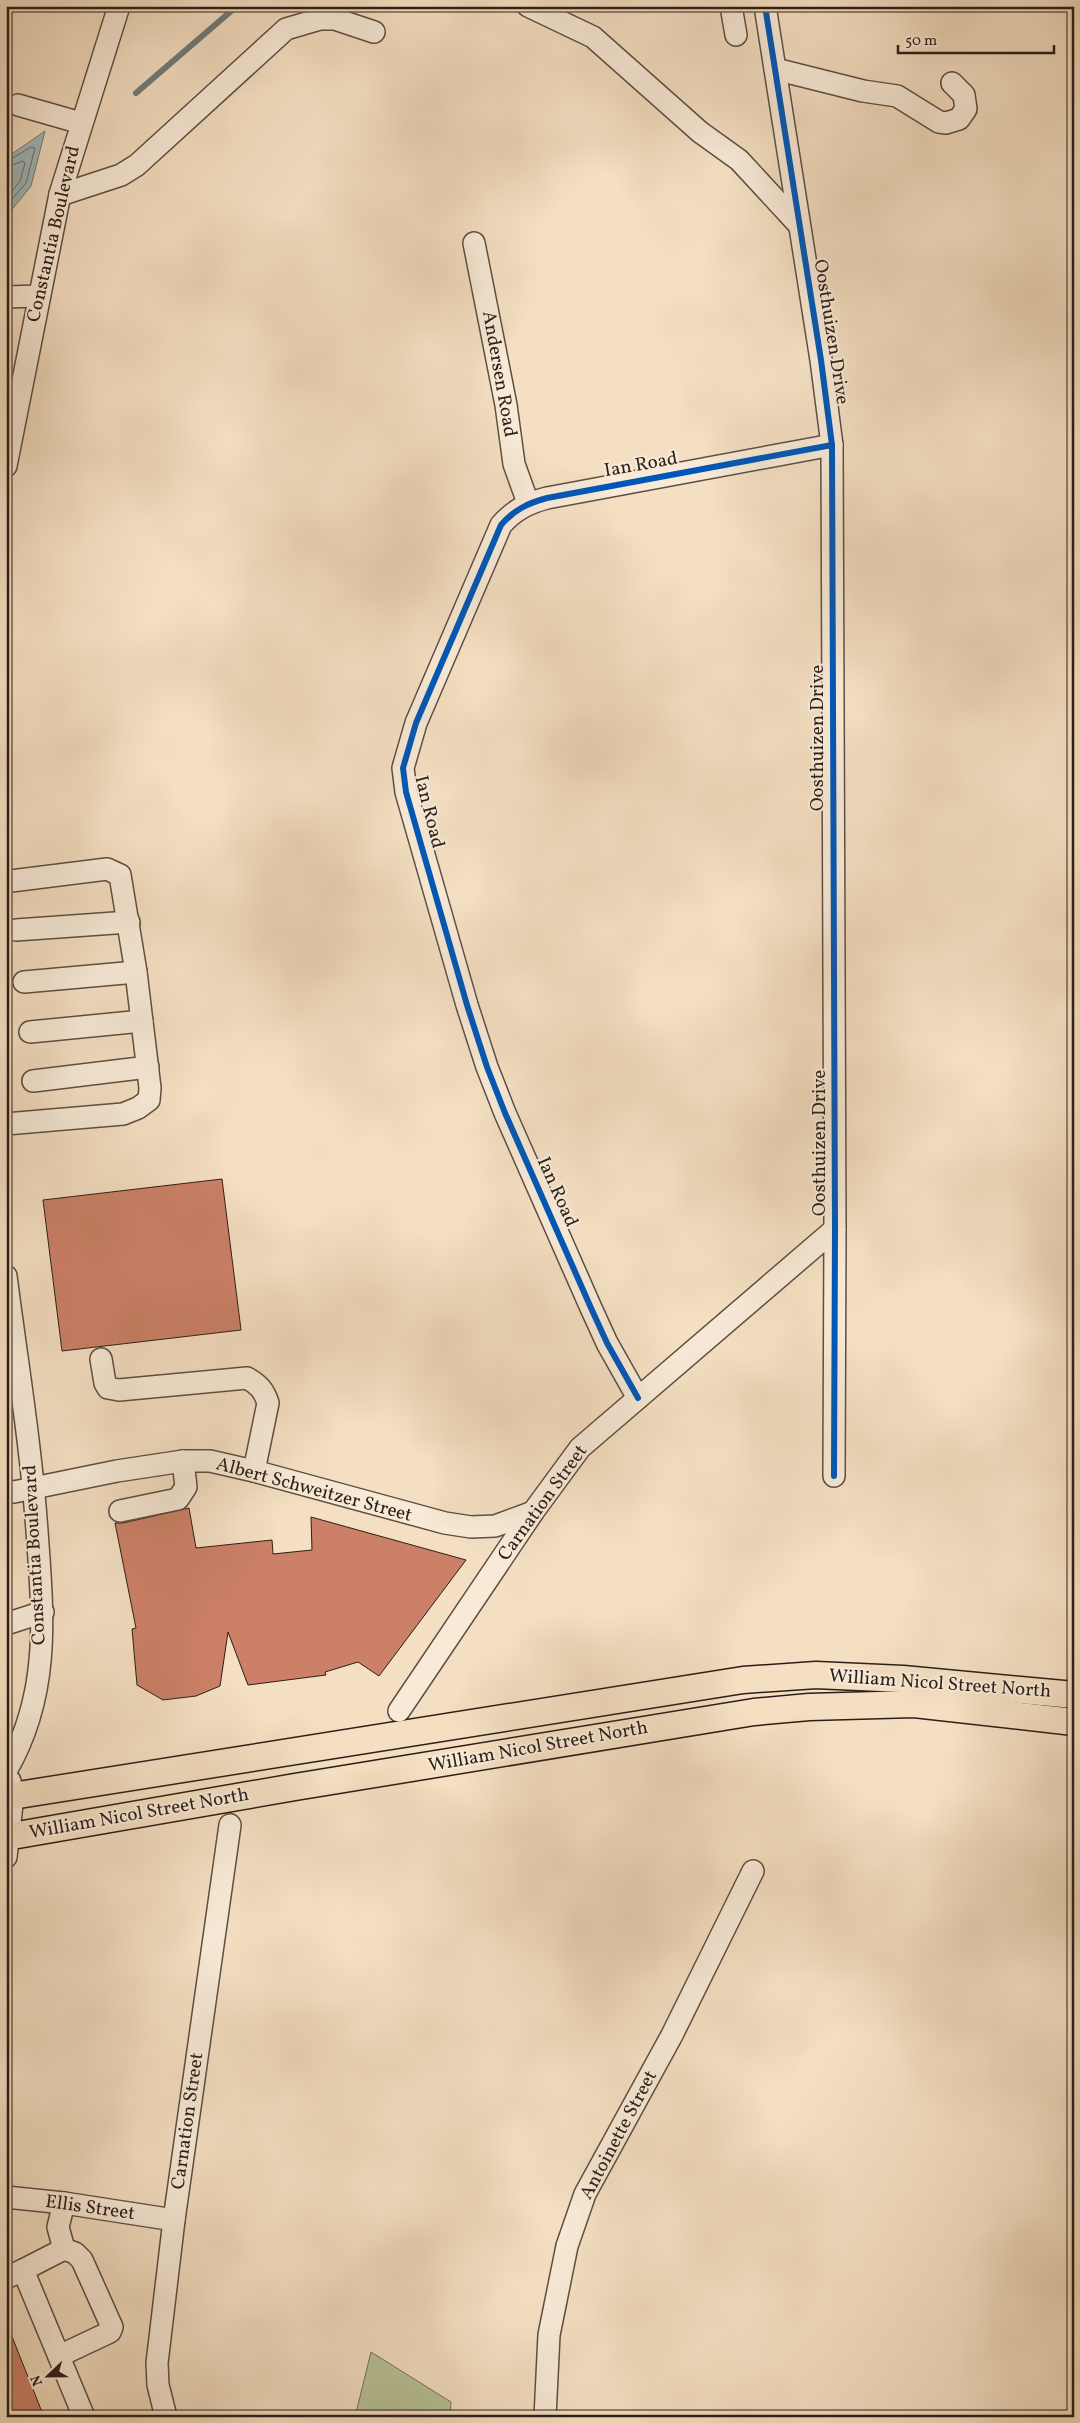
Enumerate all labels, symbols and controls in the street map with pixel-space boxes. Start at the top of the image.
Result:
scale bar [898,22,1054,54]
text: 50 m [905,31,937,52]
street label: Constantia Boulevard [21,143,87,325]
street label: Oosthuizen Drive [807,258,855,406]
street label: Andersen Road [475,309,523,439]
street label: Ian Road [602,446,680,484]
street label: Oosthuizen Drive [805,665,831,811]
street label: Ian Road [407,773,451,851]
street label: Oosthuizen Drive [807,1070,833,1216]
street label: Ian Road [530,1153,584,1231]
street label: Carnation Street [492,1439,594,1566]
street label: Albert Schweitzer Street [213,1451,415,1529]
street label: Constantia Boulevard [17,1464,53,1646]
street label: William Nicol Street North [828,1663,1052,1705]
street label: William Nicol Street North [426,1715,650,1779]
street label: William Nicol Street North [27,1782,251,1846]
street label: Carnation Street [166,2051,211,2191]
street label: Antoinette Street [574,2066,664,2204]
street label: Ellis Street [44,2189,137,2227]
north arrow [22,2350,72,2400]
text: N [27,2372,48,2389]

